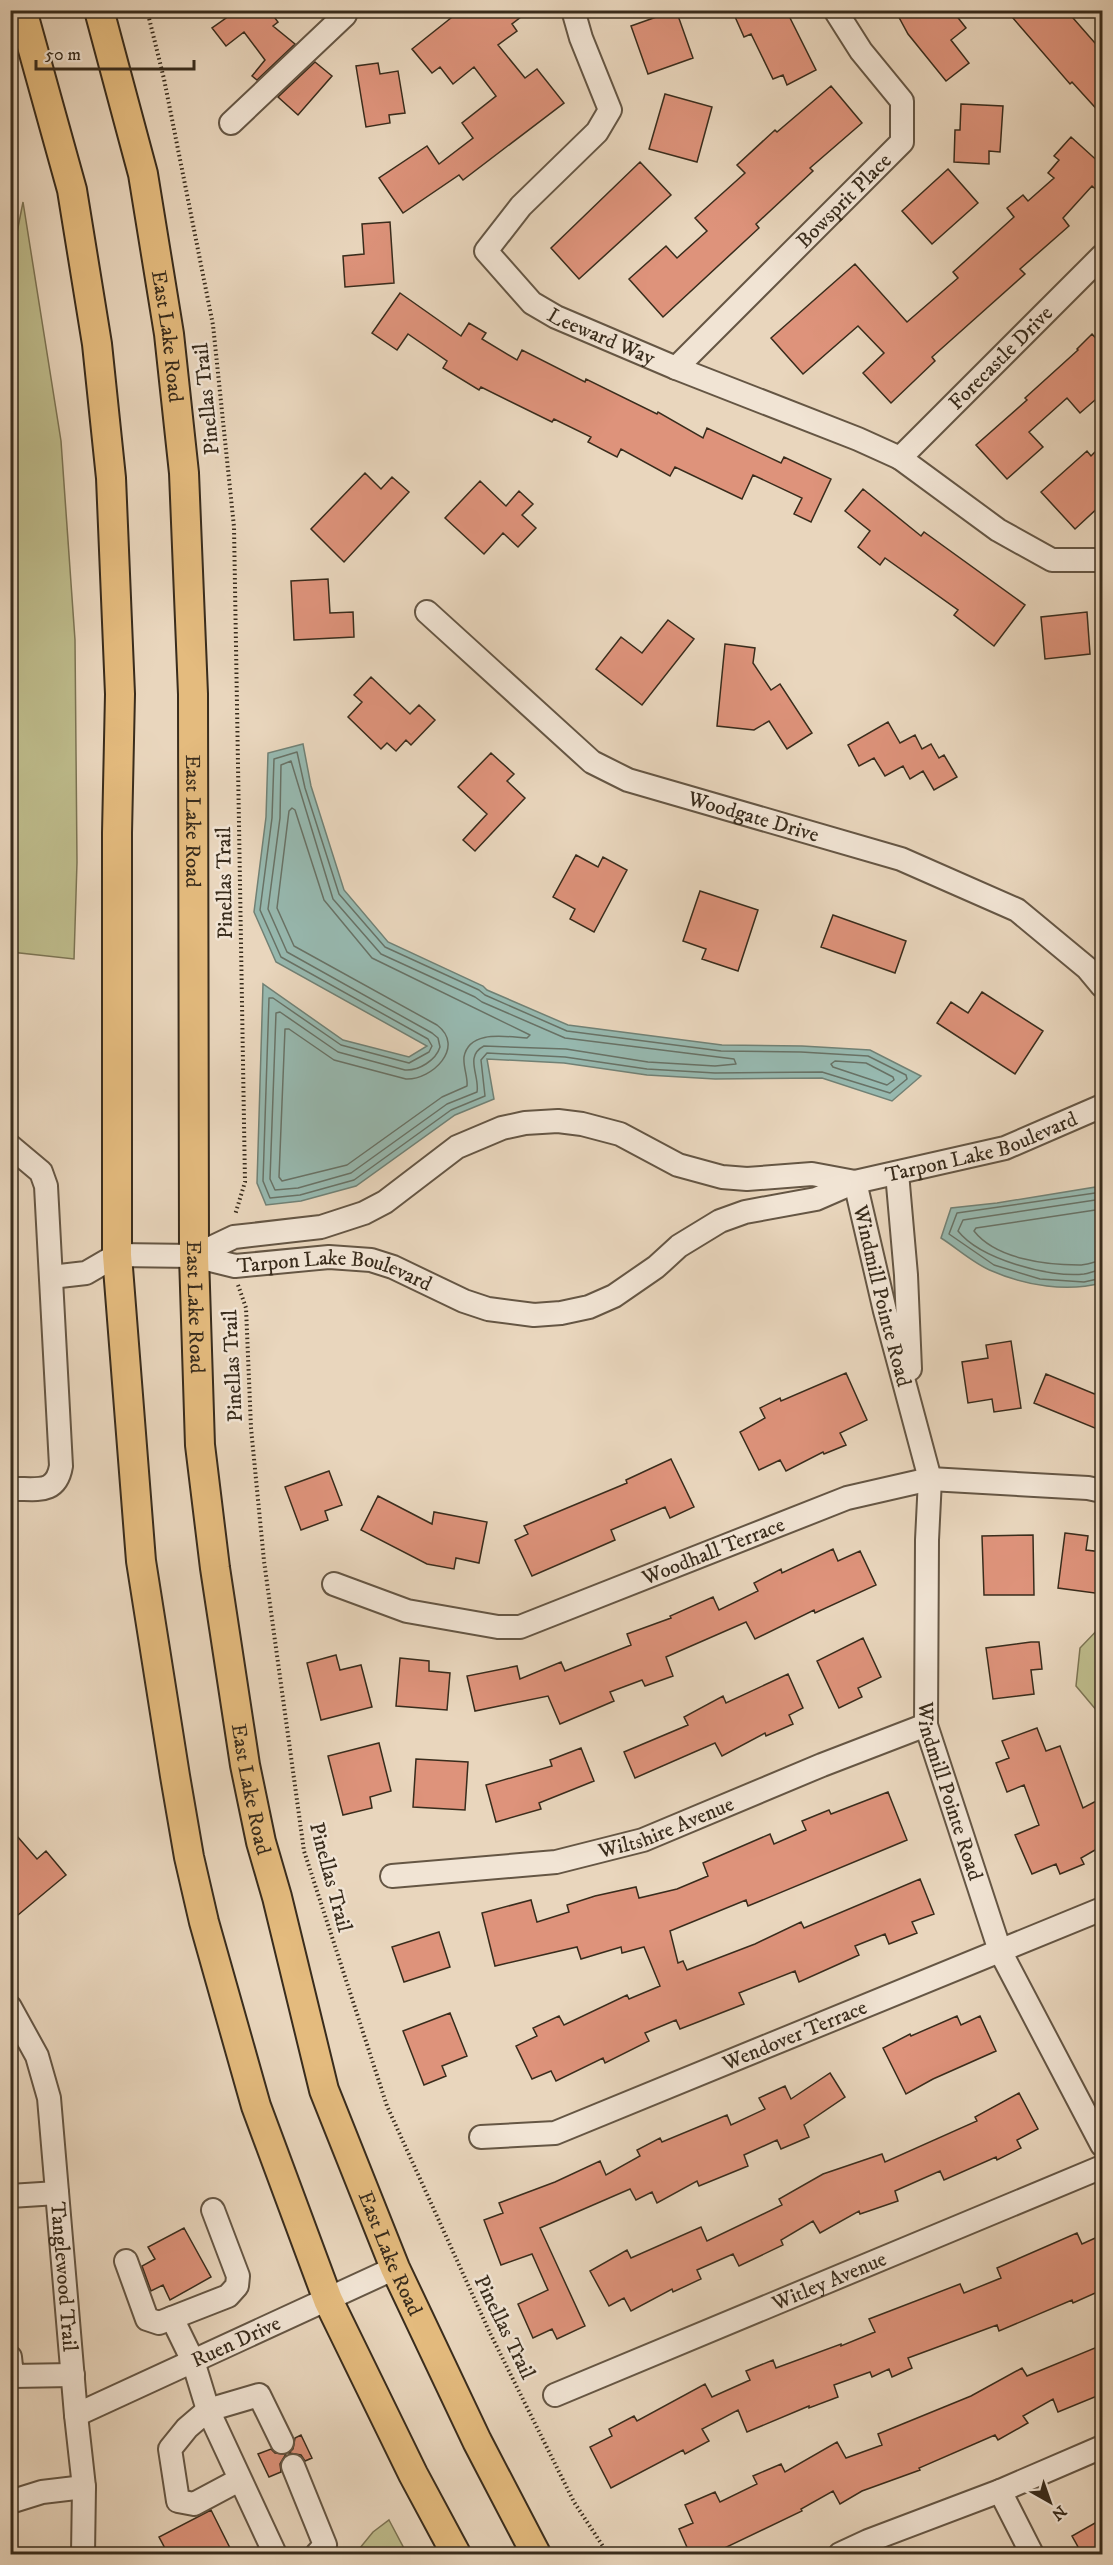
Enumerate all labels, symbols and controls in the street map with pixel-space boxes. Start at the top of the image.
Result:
scale bar [36,33,194,71]
text: 50 m [45,44,81,66]
street label: Bowsprit Place [791,148,897,254]
street label: East Lake Road [145,268,188,404]
street label: Forecastle Drive [944,301,1059,416]
street label: Leeward Way [542,303,660,372]
street label: Pinellas Trail [188,341,226,456]
street label: East Lake Road [179,755,205,888]
street label: Woodgate Drive [684,786,822,849]
street label: Pinellas Trail [211,826,239,939]
street label: Tarpon Lake Boulevard [883,1106,1082,1189]
street label: Windmill Pointe Road [847,1202,917,1390]
street label: East Lake Road [180,1241,210,1375]
street label: Tarpon Lake Boulevard [236,1245,436,1298]
street label: Pinellas Trail [217,1308,249,1423]
street label: Woodhall Terrace [638,1512,789,1592]
street label: Windmill Pointe Road [912,1700,988,1884]
street label: East Lake Road [225,1722,276,1859]
street label: Wiltshire Avenue [595,1791,738,1865]
street label: Pinellas Trail [303,1820,357,1936]
street label: Wendover Terrace [718,1995,871,2077]
street label: East Lake Road [352,2187,428,2321]
street label: Tanglewood Trail [44,2201,83,2353]
street label: Witley Avenue [768,2246,891,2317]
street label: Pinellas Trail [468,2271,541,2384]
street label: Ruen Drive [188,2310,285,2374]
north arrow [1020,2472,1080,2532]
text: N [1048,2501,1070,2525]

